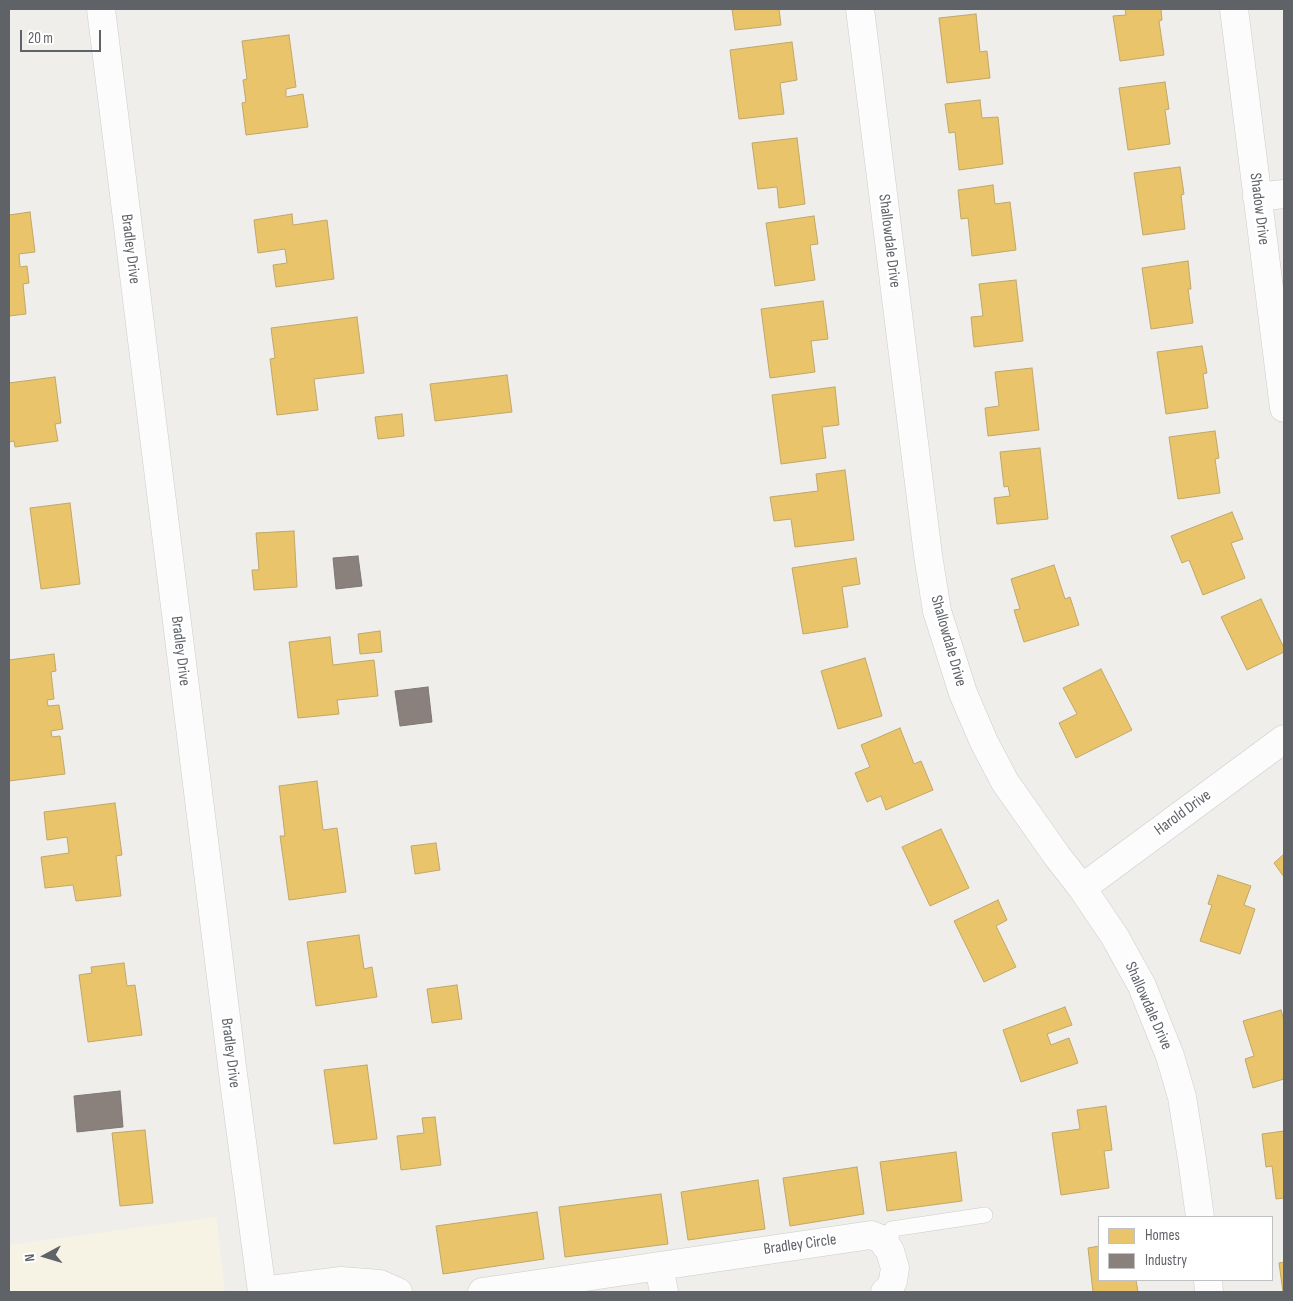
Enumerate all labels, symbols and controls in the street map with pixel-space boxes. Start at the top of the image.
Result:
scale bar [22,20,104,52]
text: 20 m [28,29,53,48]
street label: Shadow Drive [1245,172,1273,246]
street label: Shallowdale Drive [874,193,904,289]
street label: Bradley Drive [116,213,144,285]
street label: Shallowdale Drive [926,593,970,689]
street label: Bradley Drive [166,615,194,687]
street label: Harold Drive [1151,786,1215,840]
street label: Shallowdale Drive [1120,959,1176,1053]
street label: Bradley Drive [216,1017,244,1089]
legend [1098,1216,1273,1281]
text: Homes [1145,1226,1180,1245]
street label: Bradley Circle [762,1230,838,1260]
north arrow [20,1231,70,1281]
text: Industry [1145,1251,1187,1270]
text: N [21,1253,38,1262]

